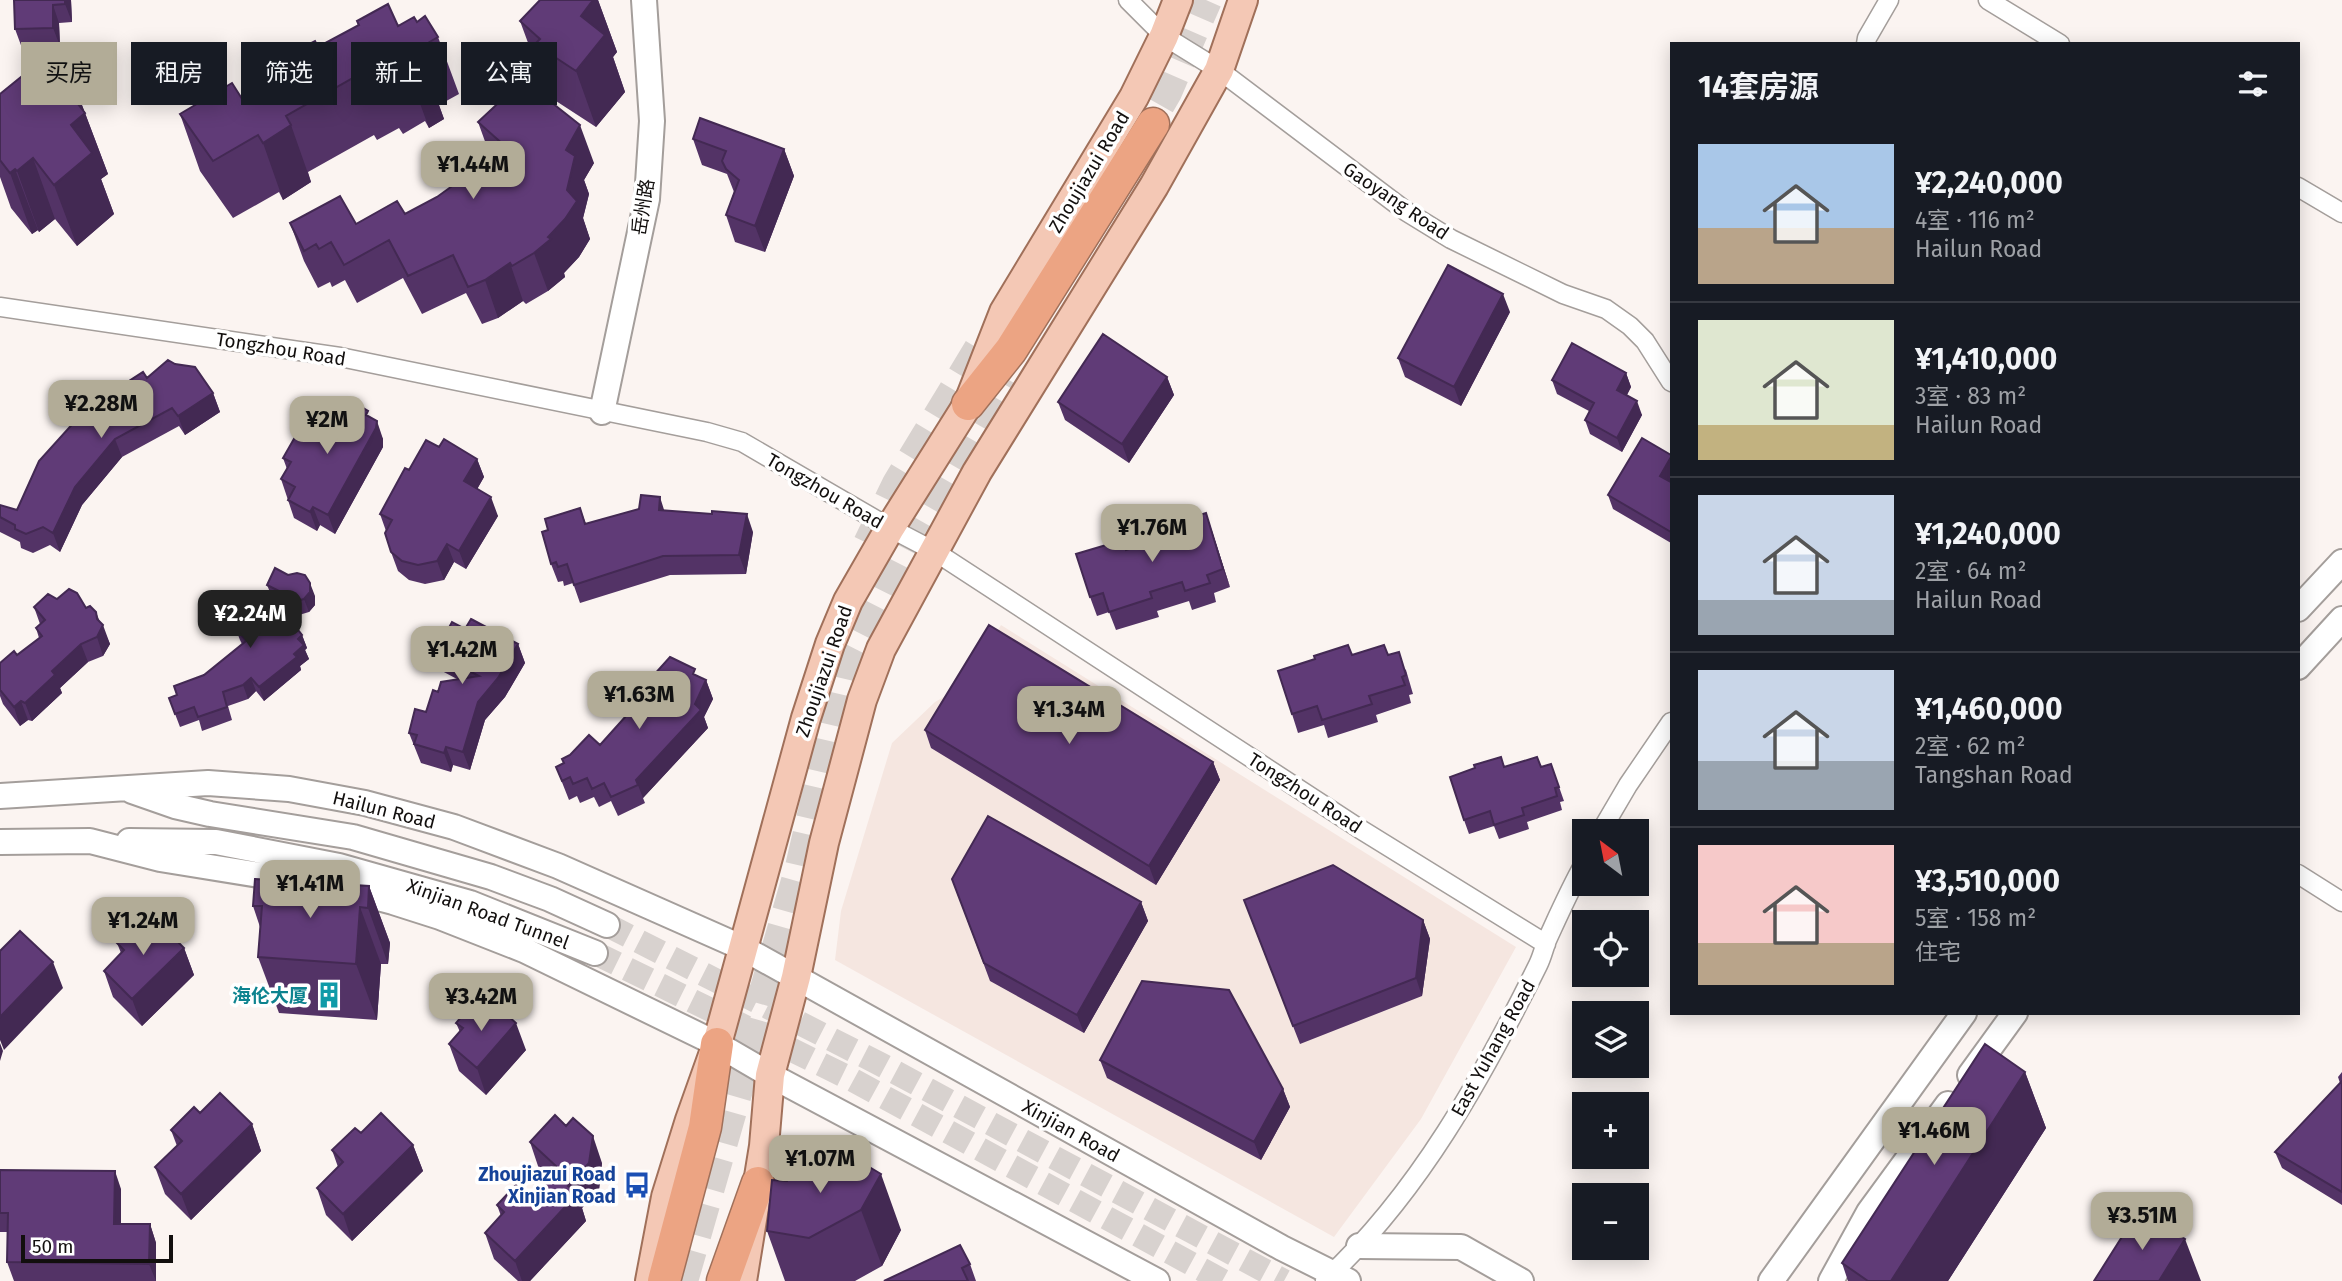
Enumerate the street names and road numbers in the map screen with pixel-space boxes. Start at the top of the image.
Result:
street label: Zhoujiazui Road [1044,107,1134,237]
street label: Gaoyang Road [1339,157,1453,245]
street label: 岳州路 [627,177,659,237]
street label: Tongzhou Road [214,327,348,371]
street label: Tongzhou Road [762,448,888,534]
street label: Zhoujiazui Road [791,602,857,740]
street label: Tongzhou Road [1244,748,1366,838]
street label: Hailun Road [330,786,438,834]
street label: Xinjian Road Tunnel [404,874,573,954]
street label: East Yuhang Road [1446,976,1540,1120]
street label: Xinjian Road [1018,1095,1124,1167]

